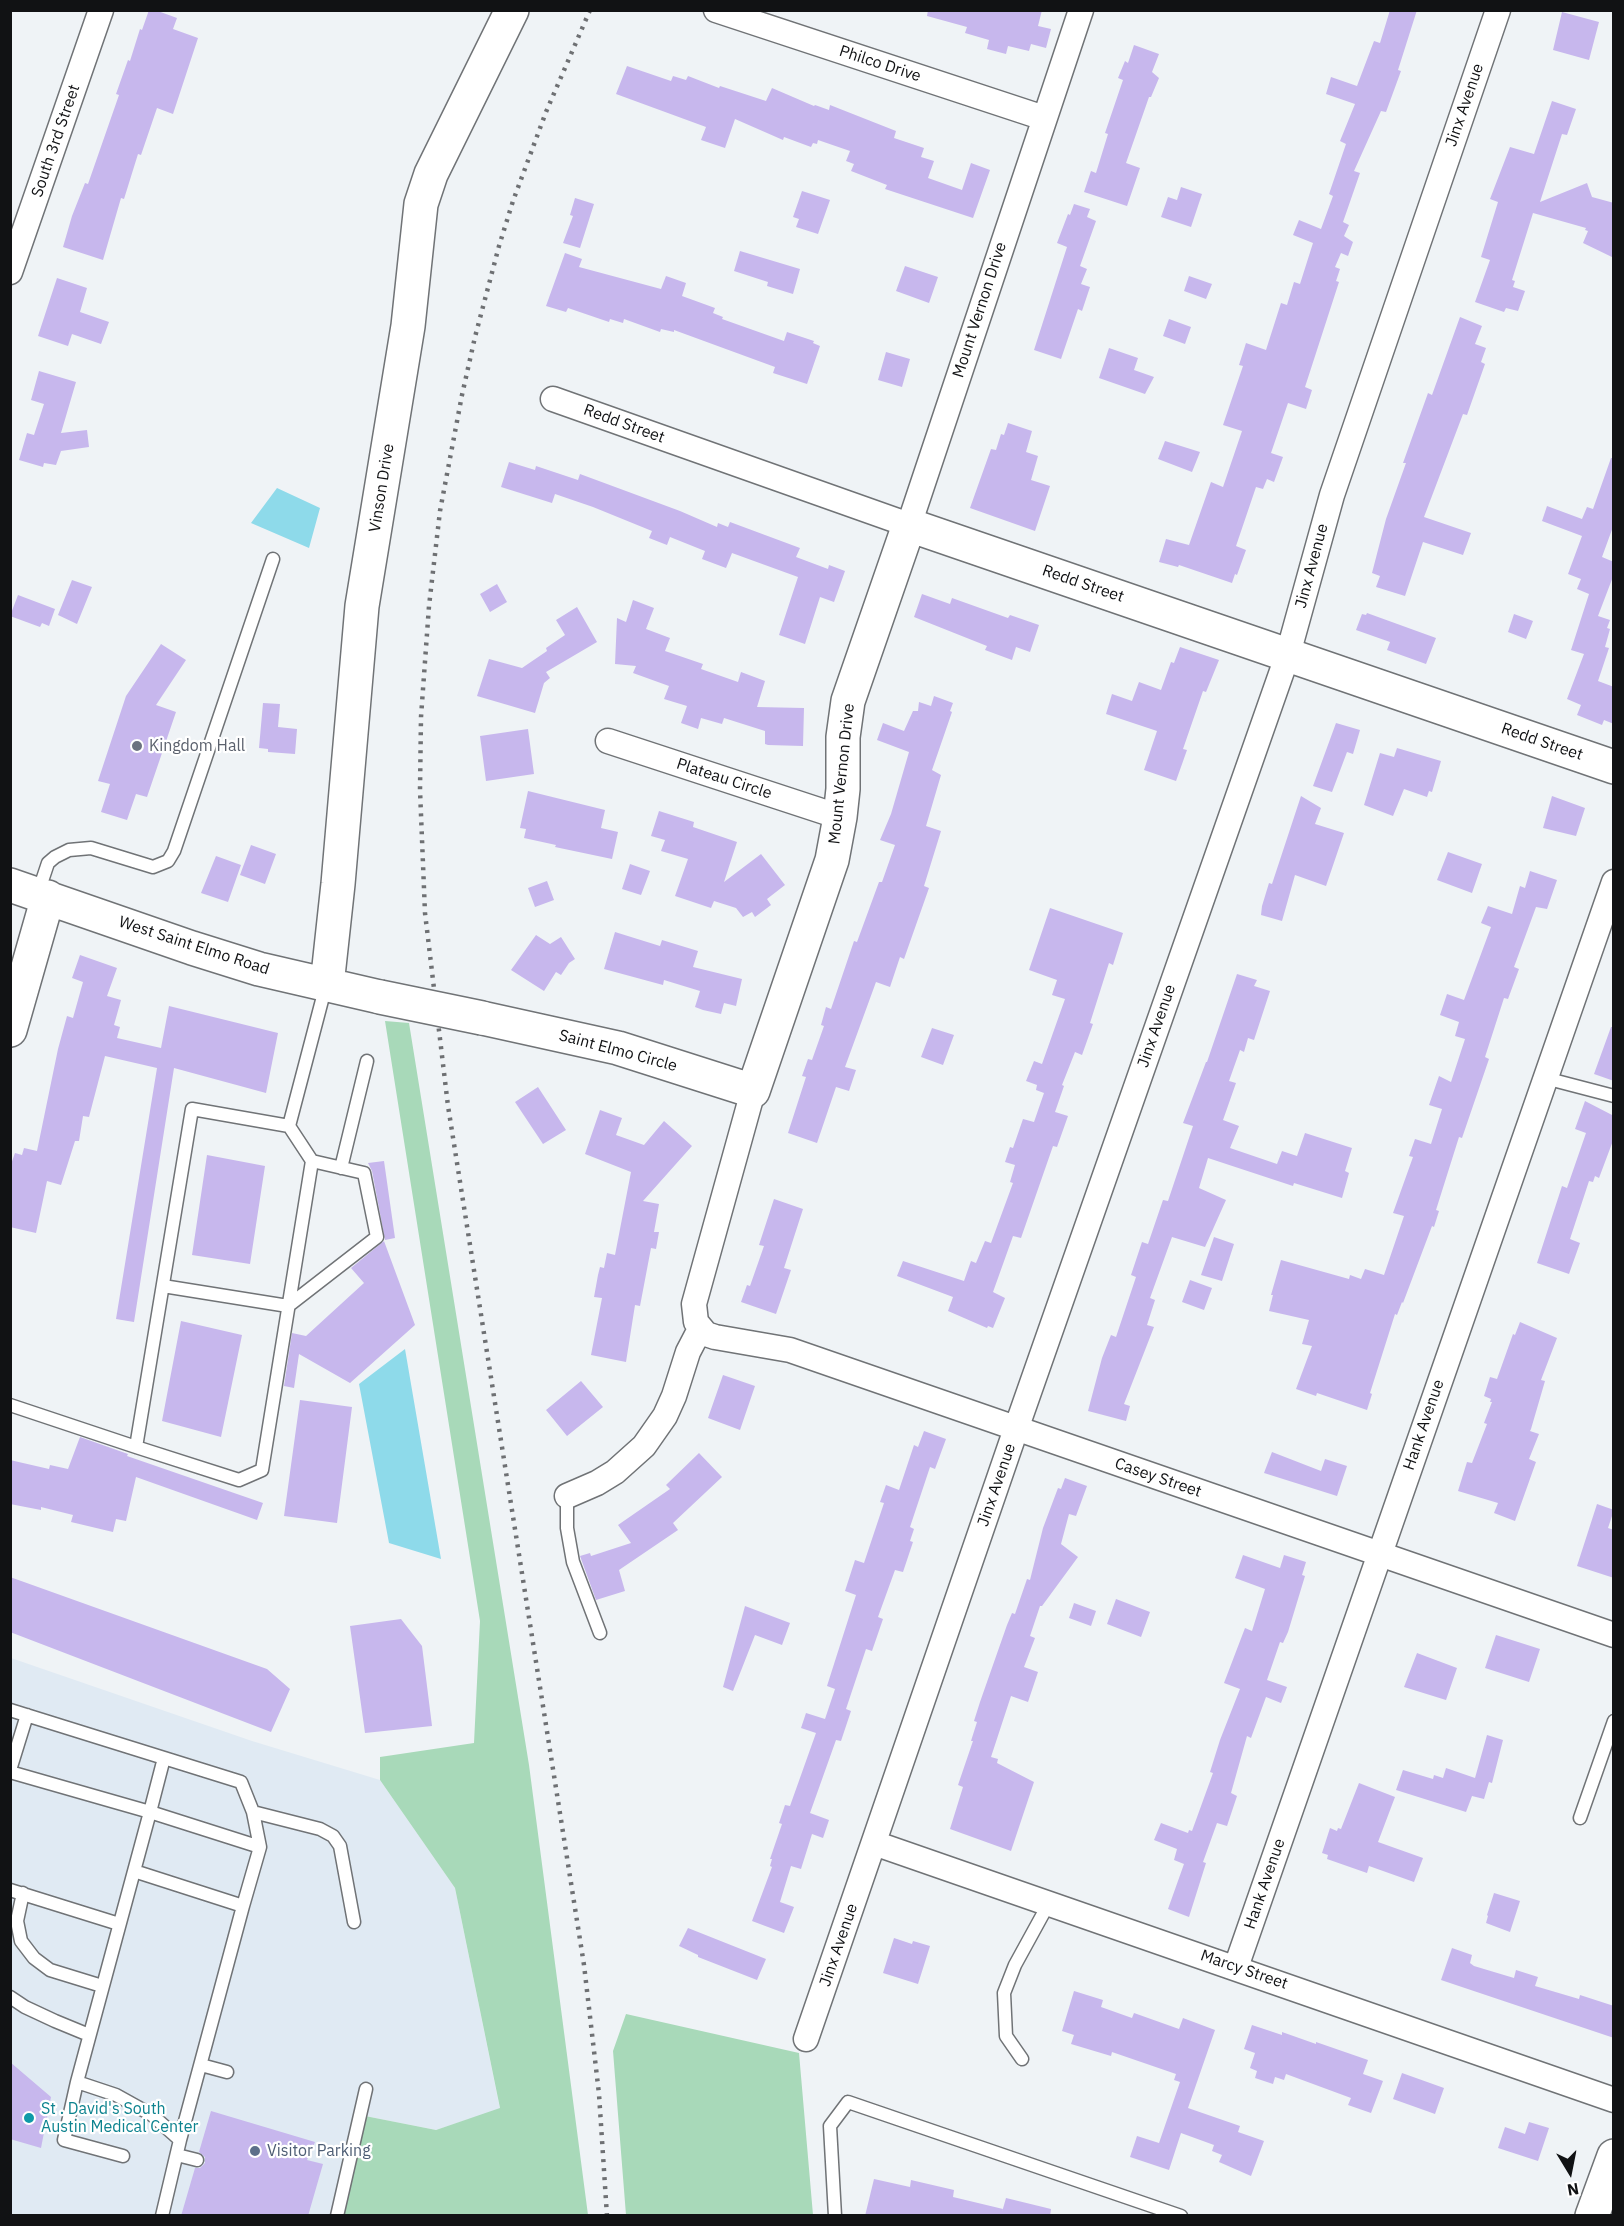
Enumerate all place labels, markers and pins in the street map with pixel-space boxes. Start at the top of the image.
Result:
place label: Kingdom Hall [149,736,245,756]
marker: Kingdom Hall [130,739,144,753]
place label: St . David's South Austin Medical Center [41,2099,198,2137]
marker: St . David's South Austin Medical Center [22,2111,36,2125]
place label: Visitor Parking [267,2141,371,2161]
marker: Visitor Parking [248,2144,262,2158]

